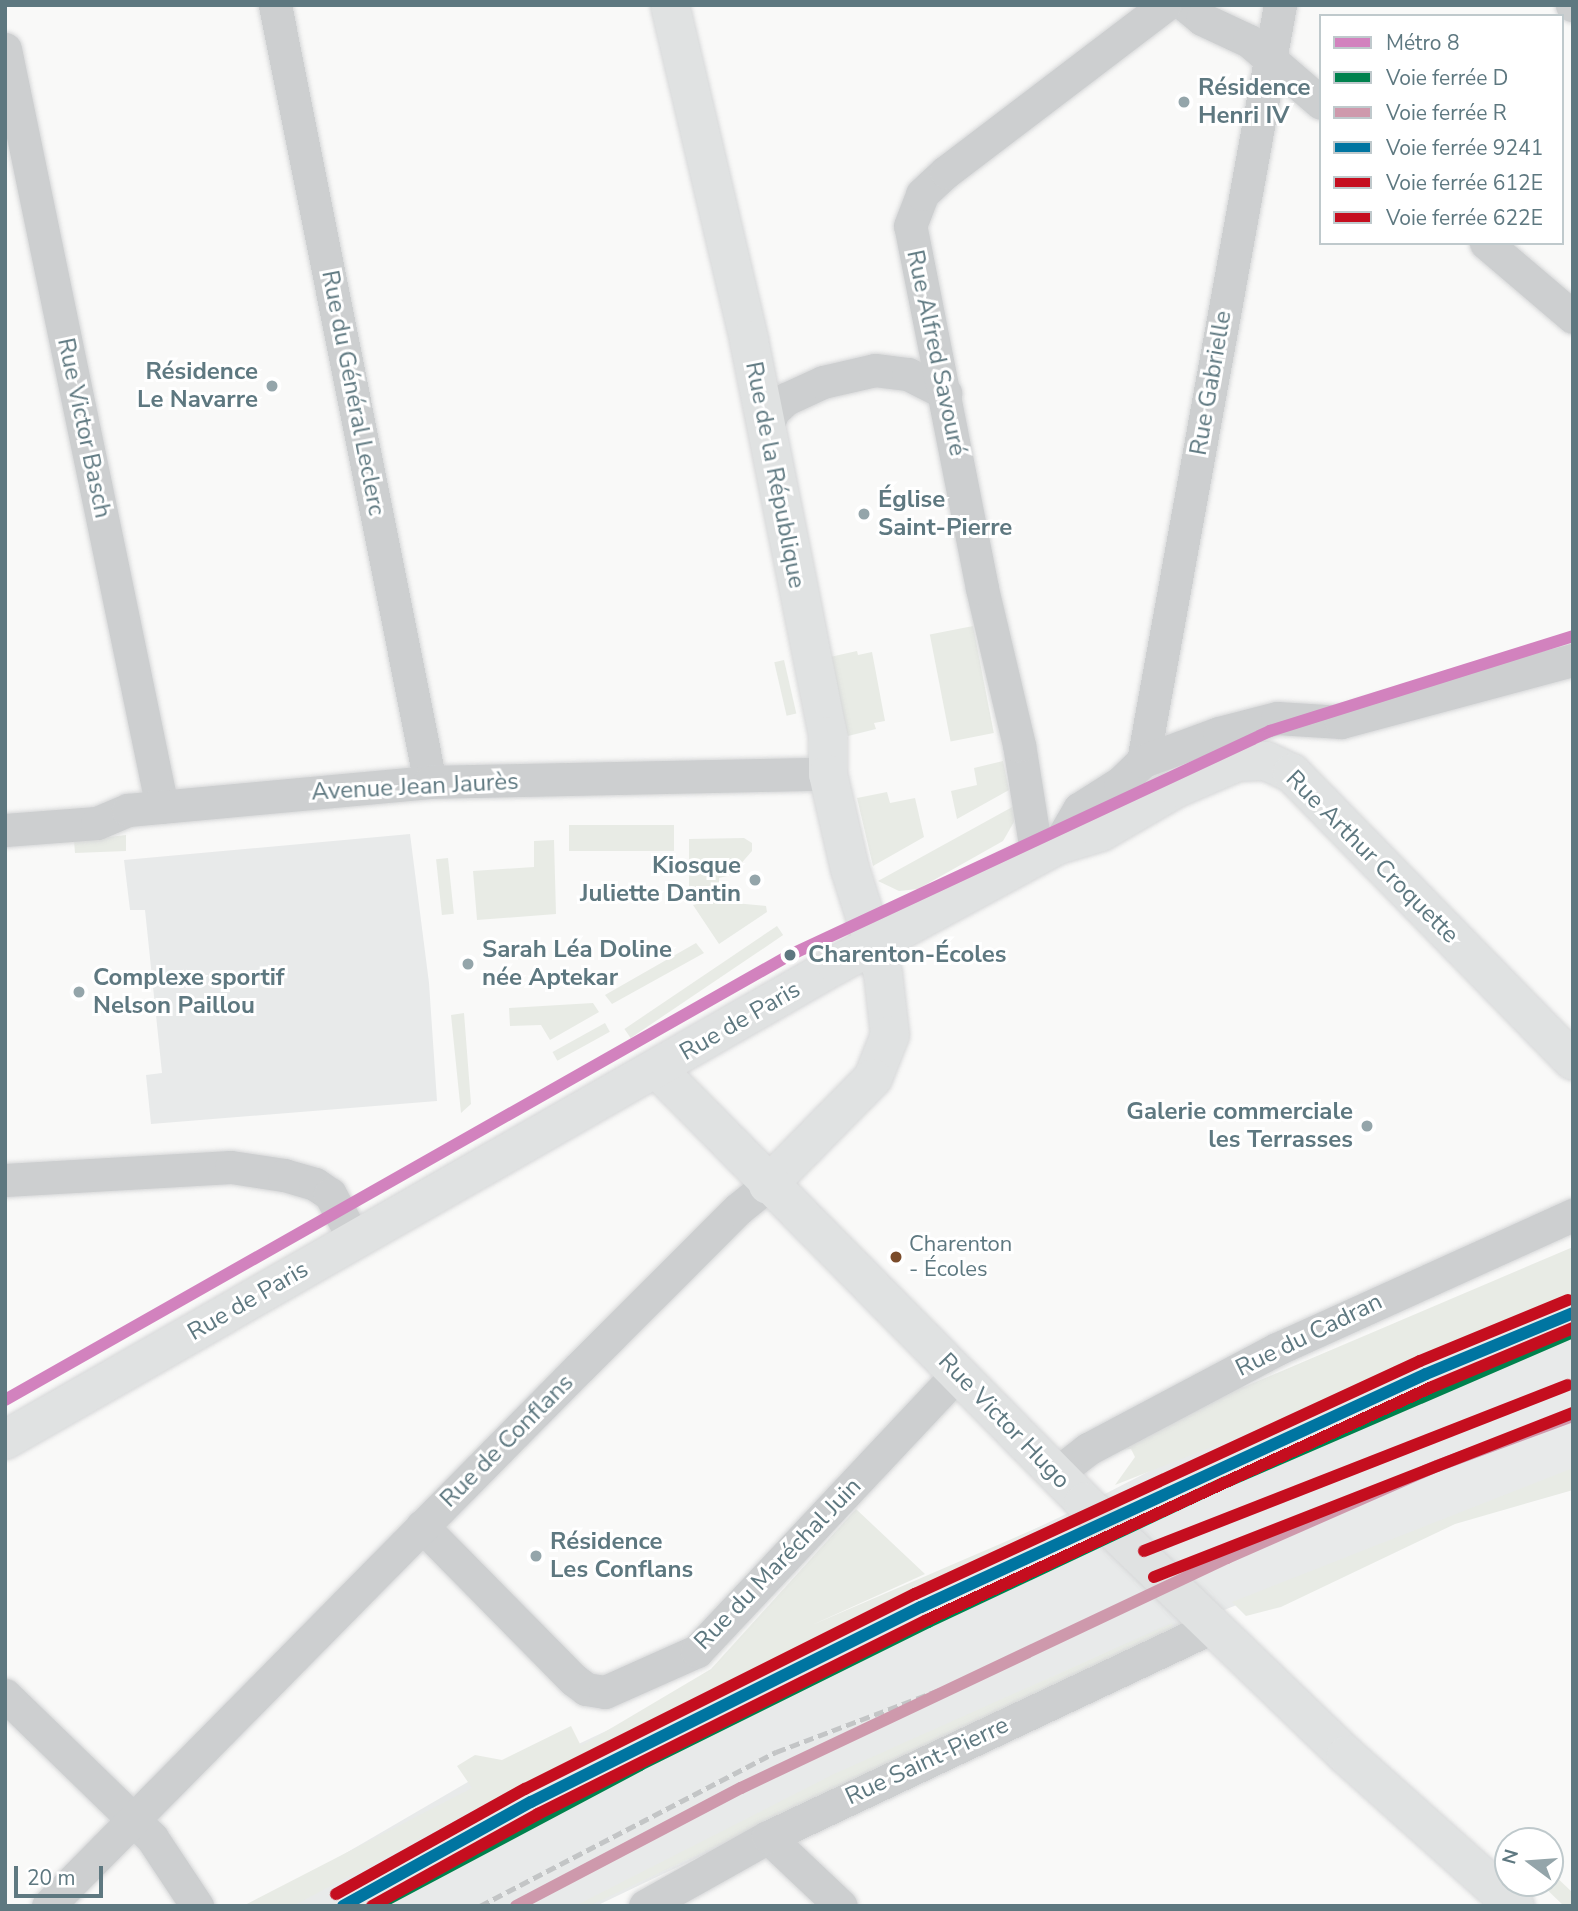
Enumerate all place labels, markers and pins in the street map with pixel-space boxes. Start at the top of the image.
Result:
place label: Résidence Henri IV [1198,74,1311,130]
marker: Résidence Henri IV [1176,94,1192,110]
place label: Résidence Le Navarre [137,358,258,414]
marker: Résidence Le Navarre [264,378,280,394]
place label: Église Saint-Pierre [878,486,1012,542]
marker: Église Saint-Pierre [856,506,872,522]
place label: Kiosque Juliette Dantin [580,852,741,908]
marker: Kiosque Juliette Dantin [747,872,763,888]
place label: Sarah Léa Doline née Aptekar [482,936,672,992]
place label: Charenton-Écoles [808,941,1007,969]
marker: Charenton-Écoles [778,943,802,967]
marker: Sarah Léa Doline née Aptekar [460,956,476,972]
place label: Complexe sportif Nelson Paillou [93,964,285,1020]
marker: Complexe sportif Nelson Paillou [71,984,87,1000]
place label: Galerie commerciale les Terrasses [1126,1098,1353,1154]
marker: Galerie commerciale les Terrasses [1359,1118,1375,1134]
place label: Charenton - Écoles [909,1231,1012,1282]
marker: Charenton - Écoles [889,1250,903,1264]
place label: Résidence Les Conflans [550,1528,693,1584]
marker: Résidence Les Conflans [528,1548,544,1564]

